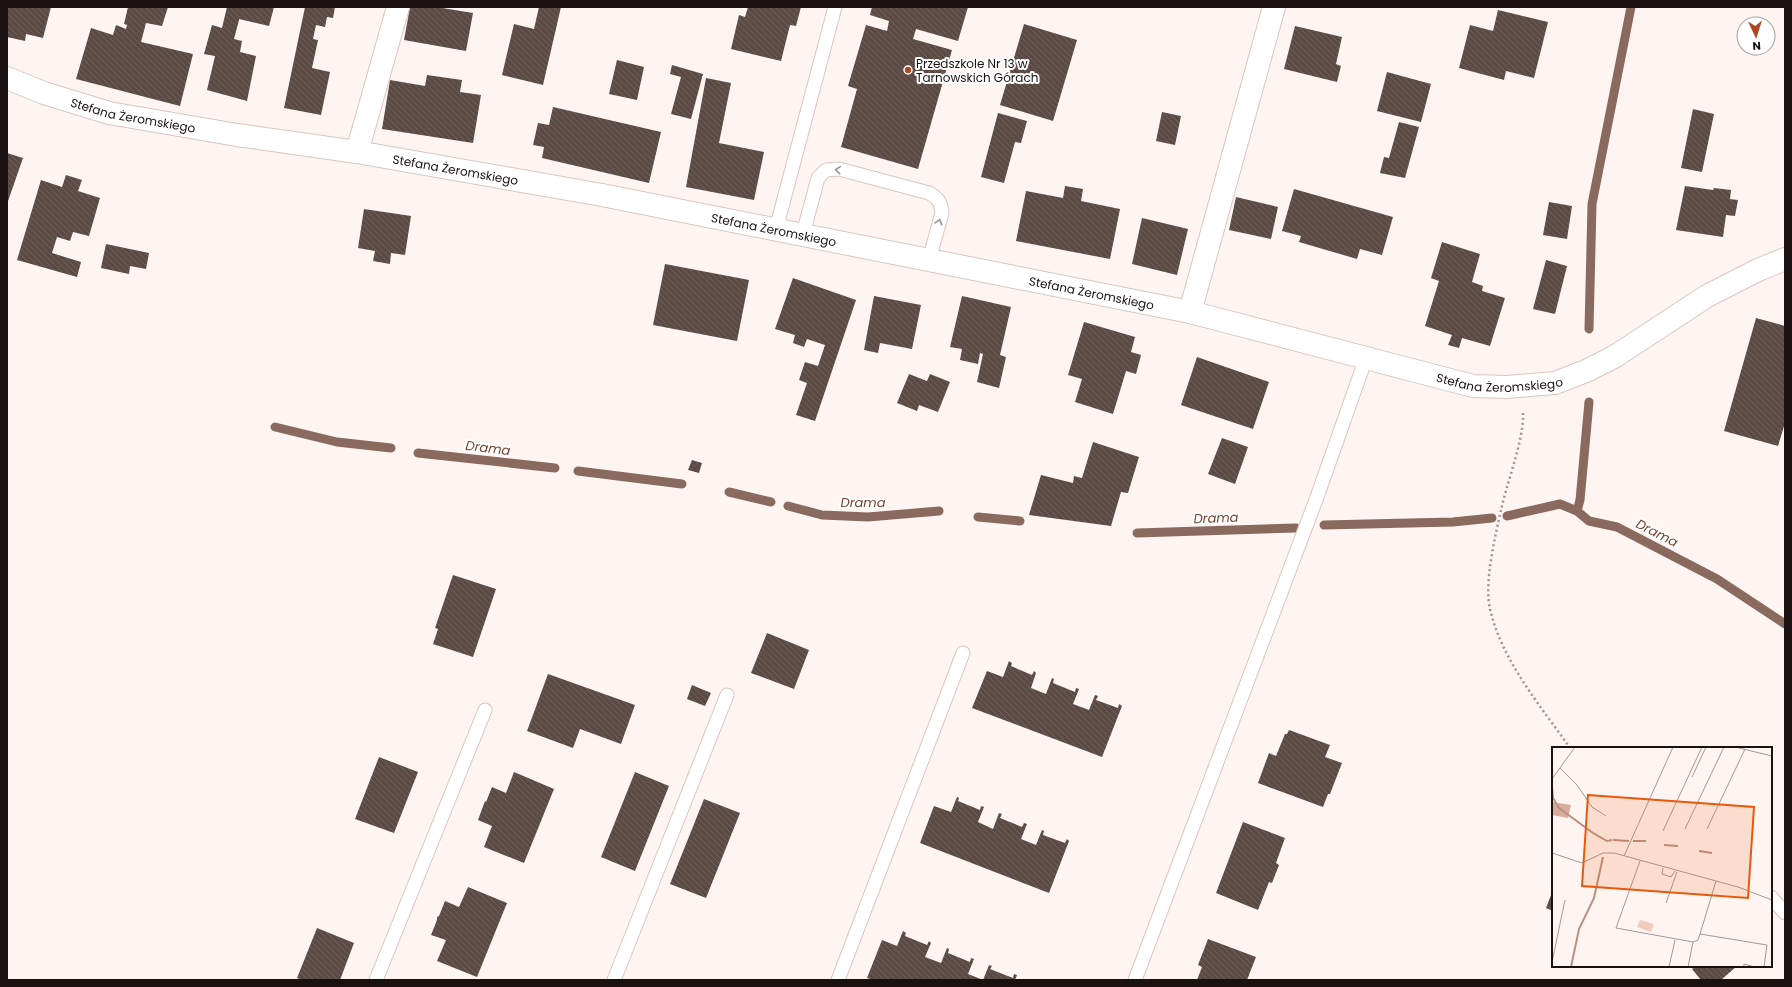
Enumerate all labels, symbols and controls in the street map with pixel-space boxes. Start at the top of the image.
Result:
north arrow [1736,16,1776,56]
text: N [1752,38,1761,54]
place label: Przedszkole Nr 13 w Tarnowskich Górach [916,55,1038,86]
marker: Przedszkole Nr 13 w Tarnowskich Górach [903,65,913,75]
street label: Stefana Żeromskiego [69,93,197,136]
street label: Stefana Żeromskiego [391,150,520,189]
one-way arrow [835,165,841,174]
street label: Stefana Żeromskiego [710,208,838,250]
one-way arrow [934,219,943,226]
street label: Stefana Żeromskiego [1028,272,1156,313]
street label: Stefana Żeromskiego [1435,368,1565,396]
water label: Drama [465,436,512,460]
water label: Drama [840,493,886,512]
water label: Drama [1193,508,1239,528]
water label: Drama [1633,514,1682,552]
inset map [1552,747,1772,967]

